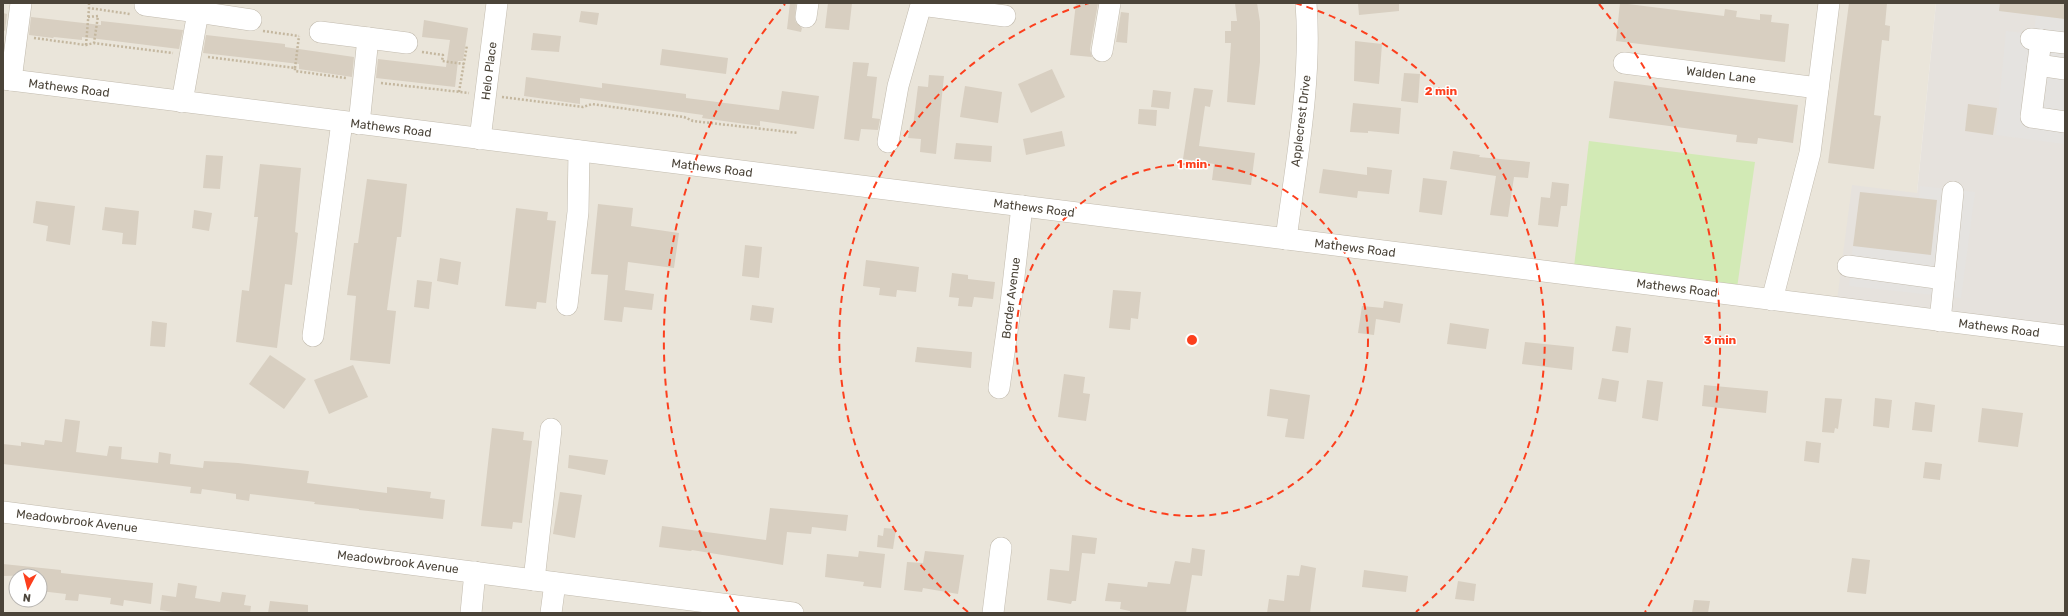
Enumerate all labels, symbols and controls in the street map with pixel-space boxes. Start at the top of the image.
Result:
street label: Helo Place [478,41,500,101]
street label: Walden Lane [1685,64,1757,86]
street label: Applecrest Drive [1288,74,1314,168]
street label: Mathews Road [28,76,110,100]
text: 2 min [1425,84,1458,98]
street label: Mathews Road [350,116,432,140]
street label: Mathews Road [671,156,753,180]
text: 1 min [1177,157,1208,171]
street label: Mathews Road [993,196,1075,220]
street label: Mathews Road [1314,236,1396,260]
street label: Border Avenue [999,256,1023,340]
street label: Mathews Road [1636,276,1718,300]
street label: Mathews Road [1958,316,2040,340]
centre of rings [1185,333,1199,347]
text: 3 min [1704,333,1737,347]
street label: Meadowbrook Avenue [15,507,139,535]
street label: Meadowbrook Avenue [336,548,460,576]
north arrow [8,568,48,608]
text: N [22,590,32,604]

